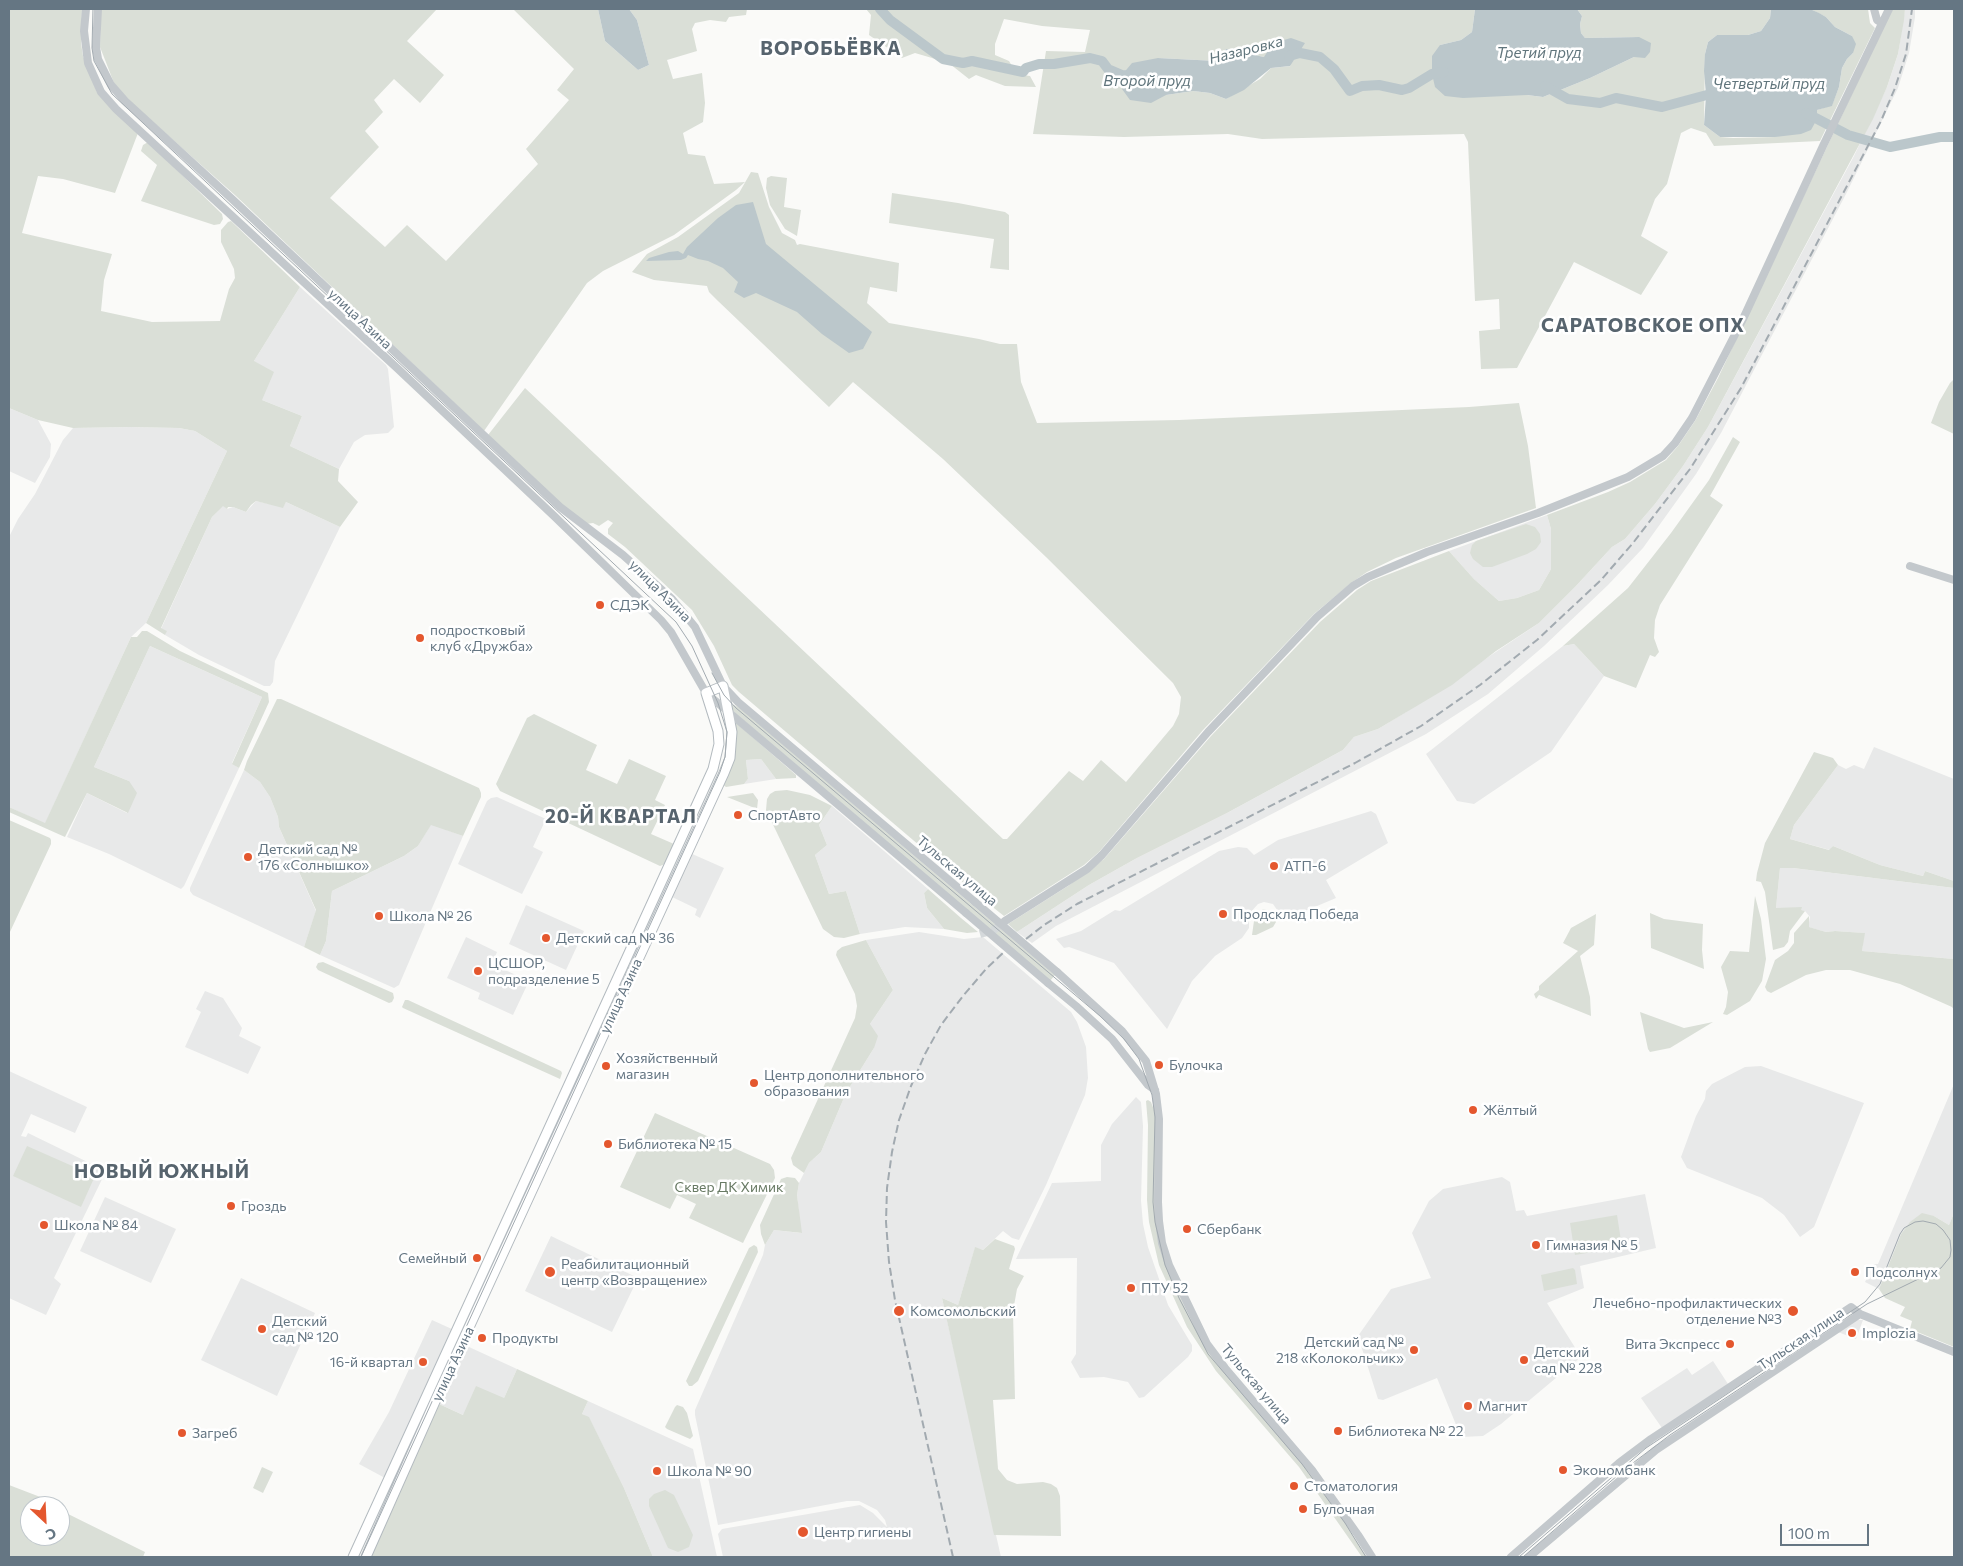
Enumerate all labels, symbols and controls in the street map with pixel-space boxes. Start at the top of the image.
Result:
water label: Назаровка [1207,32,1285,68]
district label: ВОРОБЬЁВКА [759,38,903,60]
water label: Третий пруд [1496,44,1582,62]
water label: Второй пруд [1103,72,1191,90]
water label: Четвертый пруд [1713,75,1825,93]
street label: улица Азина [325,285,395,353]
district label: САРАТОВСКОЕ ОПХ [1539,315,1747,337]
street label: улица Азина [626,557,694,625]
place label: СДЭК [610,597,650,613]
marker: СДЭК [594,599,606,611]
place label: подростковый клуб «Дружба» [430,622,533,654]
marker: подростковый клуб «Дружба» [414,632,426,644]
district label: 20-Й КВАРТАЛ [544,806,698,828]
place label: СпортАвто [748,807,821,823]
marker: СпортАвто [732,809,744,821]
street label: Тульская улица [913,832,1001,910]
place label: Детский сад № 176 «Солнышко» [258,841,369,874]
marker: Детский сад № 176 «Солнышко» [242,851,254,863]
place label: АТП-6 [1284,858,1326,874]
marker: АТП-6 [1268,860,1280,872]
place label: Продсклад Победа [1233,906,1359,922]
place label: Школа № 26 [389,908,472,924]
marker: Продсклад Победа [1217,908,1229,920]
marker: Школа № 26 [373,910,385,922]
place label: Детский сад № 36 [556,930,675,946]
marker: Детский сад № 36 [540,932,552,944]
place label: ЦСШОР, подразделение 5 [488,955,600,988]
street label: улица Азина [596,956,646,1036]
marker: ЦСШОР, подразделение 5 [472,965,484,977]
place label: Хозяйственный магазин [616,1050,718,1082]
place label: Булочка [1169,1057,1223,1073]
marker: Булочка [1153,1059,1165,1071]
marker: Хозяйственный магазин [600,1060,612,1072]
place label: Центр дополнительного образования [764,1067,924,1100]
marker: Центр дополнительного образования [748,1077,760,1089]
place label: Жёлтый [1483,1102,1537,1118]
marker: Жёлтый [1467,1104,1479,1116]
place label: Библиотека № 15 [618,1136,732,1152]
marker: Библиотека № 15 [602,1138,614,1150]
district label: НОВЫЙ ЮЖНЫЙ [73,1161,251,1183]
park label: Сквер ДК Химик [675,1179,783,1195]
place label: Гроздь [241,1198,286,1214]
marker: Гроздь [225,1200,237,1212]
place label: Школа № 84 [54,1217,138,1233]
marker: Школа № 84 [38,1219,50,1231]
place label: Сбербанк [1197,1221,1262,1237]
marker: Сбербанк [1181,1223,1193,1235]
place label: Гимназия № 5 [1546,1237,1638,1253]
marker: Гимназия № 5 [1530,1239,1542,1251]
place label: Семейный [399,1250,467,1266]
marker: Семейный [471,1252,483,1264]
place label: Реабилитационный центр «Возвращение» [561,1256,708,1288]
place label: Подсолнух [1865,1264,1938,1280]
marker: Реабилитационный центр «Возвращение» [543,1265,557,1279]
marker: Подсолнух [1849,1266,1861,1278]
place label: ПТУ 52 [1141,1280,1188,1296]
marker: ПТУ 52 [1125,1282,1137,1294]
place label: Лечебно-профилактических отделение №3 [1593,1295,1782,1328]
place label: Комсомольский [910,1303,1016,1319]
marker: Комсомольский [892,1304,906,1318]
street label: Тульская улица [1755,1304,1847,1374]
marker: Лечебно-профилактических отделение №3 [1786,1304,1800,1318]
place label: Детский сад № 120 [272,1313,339,1345]
marker: Детский сад № 120 [256,1323,268,1335]
street label: улица Азина [428,1324,478,1404]
place label: Implozia [1862,1325,1916,1341]
marker: Implozia [1846,1327,1858,1339]
place label: Продукты [492,1330,558,1346]
marker: Продукты [476,1332,488,1344]
place label: Детский сад № 218 «Колокольчик» [1276,1334,1404,1366]
place label: Вита Экспресс [1625,1336,1720,1352]
marker: Вита Экспресс [1724,1338,1736,1350]
street label: Тульская улица [1217,1340,1295,1428]
marker: Детский сад № 218 «Колокольчик» [1408,1344,1420,1356]
place label: Детский сад № 228 [1534,1344,1602,1376]
place label: 16-й квартал [330,1354,413,1370]
marker: Детский сад № 228 [1518,1354,1530,1366]
marker: 16-й квартал [417,1356,429,1368]
place label: Магнит [1478,1398,1527,1414]
marker: Магнит [1462,1400,1474,1412]
place label: Библиотека № 22 [1348,1423,1463,1439]
place label: Загреб [192,1425,237,1441]
marker: Библиотека № 22 [1332,1425,1344,1437]
marker: Загреб [176,1427,188,1439]
place label: Экономбанк [1573,1462,1656,1478]
place label: Школа № 90 [667,1463,752,1479]
marker: Экономбанк [1557,1464,1569,1476]
marker: Школа № 90 [651,1465,663,1477]
place label: Стоматология [1304,1478,1398,1494]
marker: Стоматология [1288,1480,1300,1492]
north arrow [20,1496,70,1546]
place label: Булочная [1313,1501,1375,1517]
marker: Булочная [1297,1503,1309,1515]
scale bar [1783,1514,1872,1546]
text: С [43,1524,59,1544]
place label: Центр гигиены [814,1524,911,1540]
text: 100 m [1788,1524,1830,1542]
marker: Центр гигиены [796,1525,810,1539]

